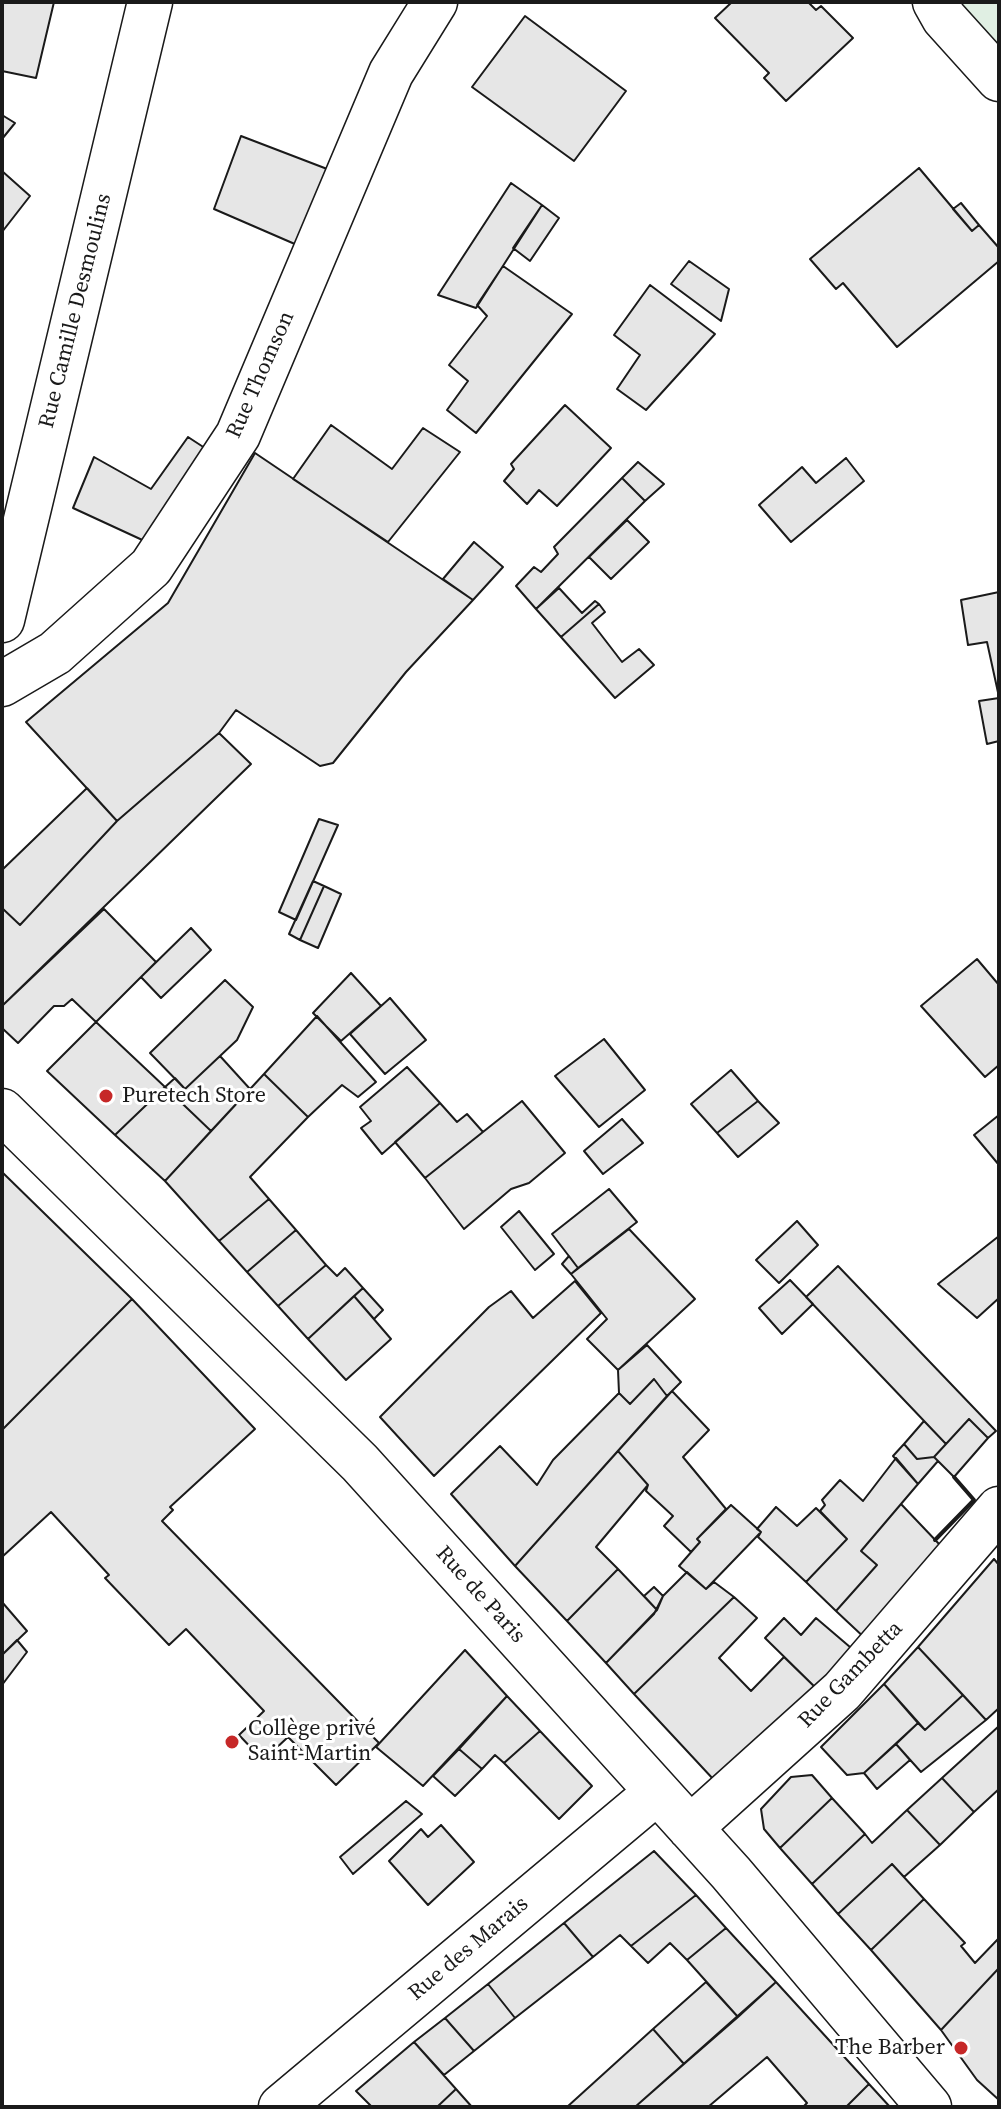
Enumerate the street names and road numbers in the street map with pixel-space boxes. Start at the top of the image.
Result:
street label: Rue Camille Desmoulins [34,191,118,431]
street label: Rue Thomson [221,307,301,443]
street label: Rue de Paris [430,1541,530,1649]
street label: Rue Gambetta [793,1616,909,1734]
street label: Rue des Marais [404,1891,534,2007]

